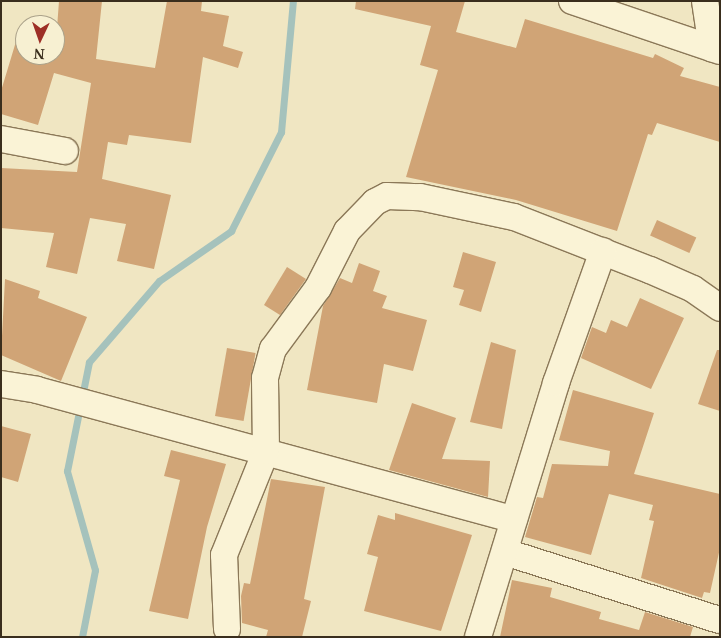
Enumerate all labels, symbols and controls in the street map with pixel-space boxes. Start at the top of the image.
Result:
north arrow [15,15,65,65]
text: N [33,45,45,64]

